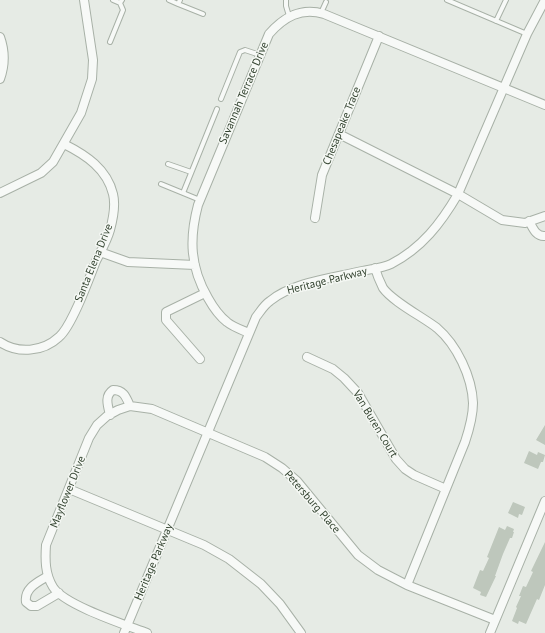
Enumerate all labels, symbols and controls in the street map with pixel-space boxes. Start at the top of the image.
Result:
street label: Savannah Terrace Drive [217,40,271,146]
street label: Chesapeake Trace [320,85,364,167]
street label: Santa Elena Drive [72,222,116,304]
street label: Heritage Parkway [286,265,368,297]
street label: Van Buren Court [350,388,400,460]
street label: Mayflower Drive [48,454,88,530]
street label: Petersburg Place [281,468,343,536]
street label: Heritage Parkway [132,522,176,602]

